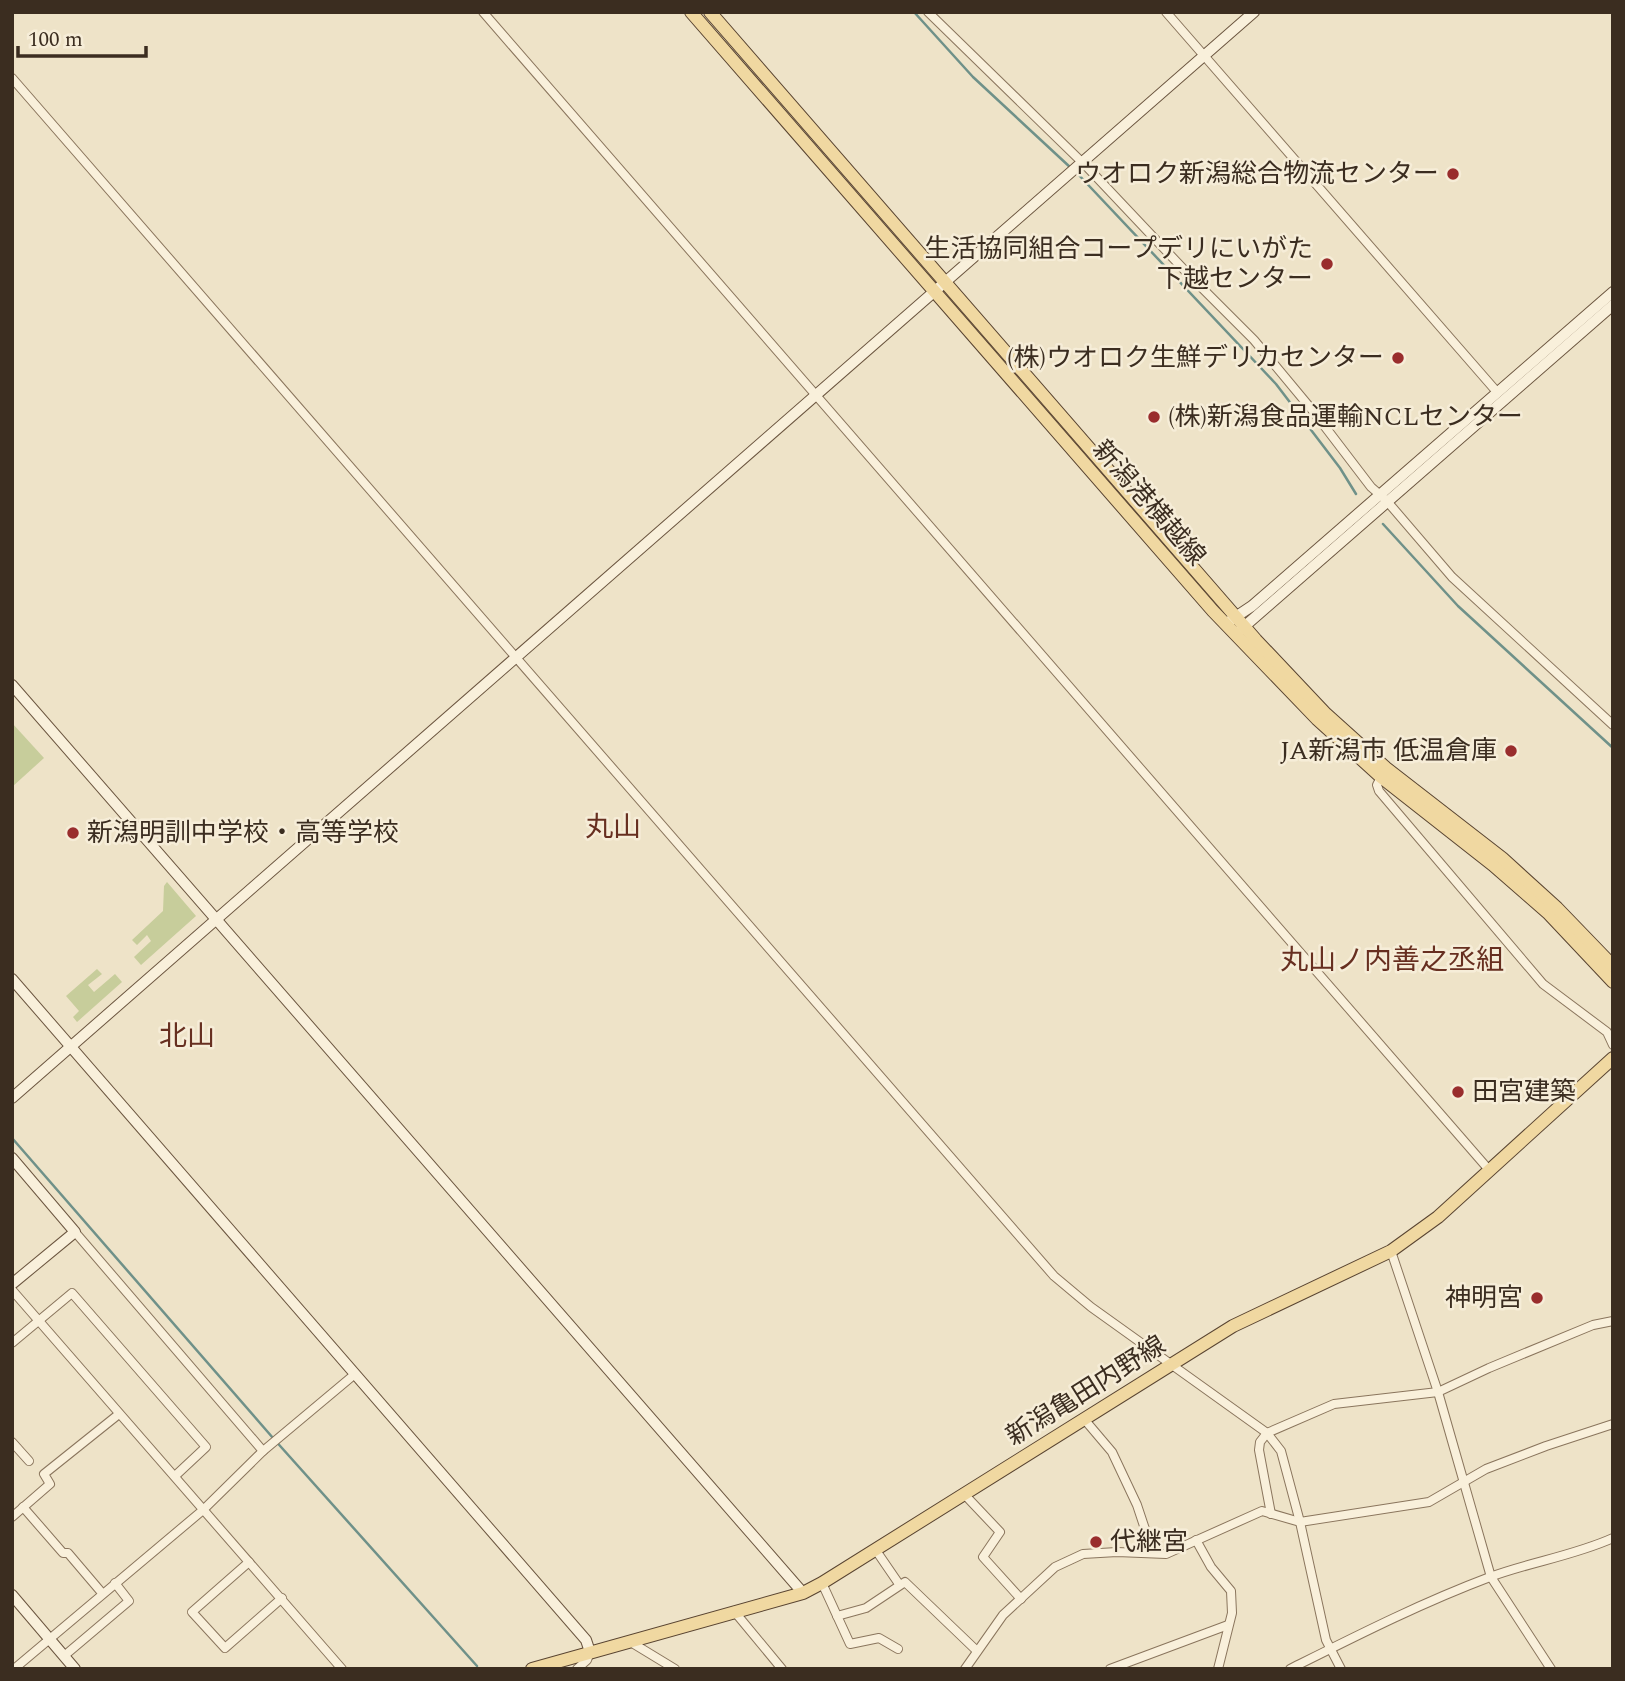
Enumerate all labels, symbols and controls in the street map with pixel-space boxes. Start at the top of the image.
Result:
scale bar [18,14,145,58]
text: 100 m [28,24,83,56]
place label: ウオロク新潟総合物流センター [1075,154,1439,194]
marker: ウオロク新潟総合物流センター [1445,166,1461,182]
place label: 生活協同組合コープデリにいがた 下越センター [925,229,1313,299]
marker: 生活協同組合コープデリにいがた 下越センター [1319,256,1335,272]
place label: (株)ウオロク生鮮デリカセンター [1007,338,1384,378]
marker: (株)ウオロク生鮮デリカセンター [1390,350,1406,366]
place label: (株)新潟食品運輸NCLセンター [1168,397,1523,437]
marker: (株)新潟食品運輸NCLセンター [1146,409,1162,425]
street label: 新潟港横越線 [1083,431,1215,575]
place label: JA新潟市 低温倉庫 [1280,731,1497,771]
marker: JA新潟市 低温倉庫 [1503,743,1519,759]
district label: 丸山 [585,806,641,849]
place label: 新潟明訓中学校・高等学校 [87,813,399,853]
marker: 新潟明訓中学校・高等学校 [65,825,81,841]
district label: 丸山ノ内善之丞組 [1280,939,1504,982]
district label: 北山 [159,1015,215,1058]
place label: 田宮建築 [1472,1072,1576,1112]
marker: 田宮建築 [1450,1084,1466,1100]
place label: 神明宮 [1445,1278,1523,1318]
marker: 神明宮 [1529,1290,1545,1306]
street label: 新潟亀田内野線 [998,1326,1174,1456]
place label: 代継宮 [1110,1522,1188,1562]
marker: 代継宮 [1088,1534,1104,1550]

